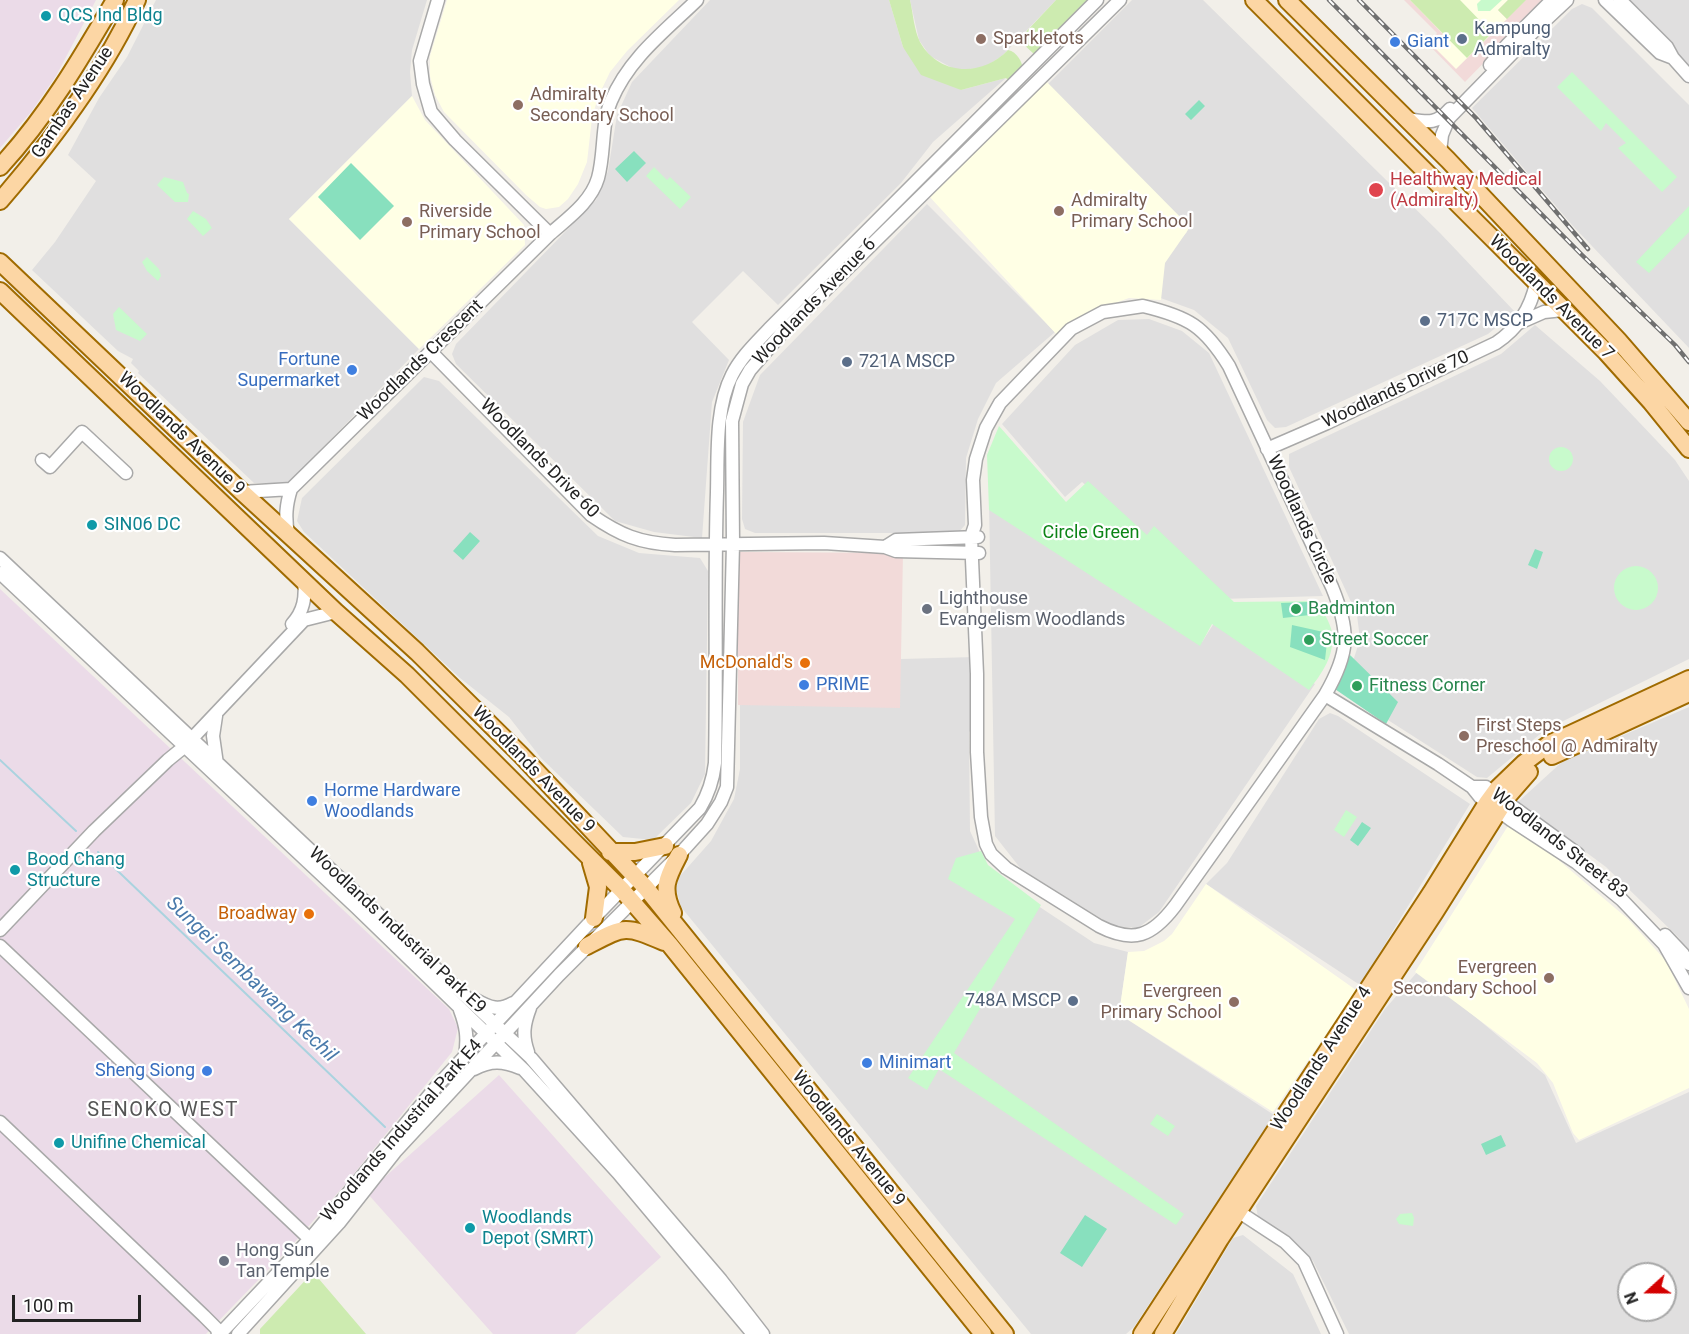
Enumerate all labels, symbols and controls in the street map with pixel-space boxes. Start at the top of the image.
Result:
place label: QCS Ind Bldg [58,5,163,27]
marker: QCS Ind Bldg [39,9,53,23]
place label: Kampung Admiralty [1474,18,1551,60]
place label: Sparkletots [993,28,1084,50]
place label: Giant [1407,31,1449,53]
marker: Sparkletots [974,32,988,46]
marker: Kampung Admiralty [1455,32,1469,46]
marker: Giant [1388,35,1402,49]
street label: Gambas Avenue [28,43,118,163]
place label: Admiralty Secondary School [530,84,674,127]
marker: Admiralty Secondary School [511,98,525,112]
place label: Healthway Medical (Admiralty) [1390,169,1542,212]
marker: Healthway Medical (Admiralty) [1367,181,1385,199]
place label: Admiralty Primary School [1071,190,1193,232]
place label: Riverside Primary School [419,201,541,244]
marker: Admiralty Primary School [1052,204,1066,218]
marker: Riverside Primary School [400,215,414,229]
street label: Woodlands Avenue 7 [1484,231,1618,365]
street label: Woodlands Avenue 6 [749,234,881,370]
street label: Woodlands Crescent [354,296,488,426]
place label: 717C MSCP [1437,310,1533,332]
marker: 717C MSCP [1418,314,1432,328]
street label: Woodlands Drive 70 [1319,347,1473,433]
place label: Fortune Supermarket [238,349,340,392]
place label: 721A MSCP [859,351,955,373]
marker: 721A MSCP [840,355,854,369]
marker: Fortune Supermarket [345,363,359,377]
street label: Woodlands Avenue 9 [113,368,249,500]
street label: Woodlands Drive 60 [475,395,603,523]
street label: Woodlands Circle [1262,452,1340,588]
place label: SIN06 DC [104,514,181,536]
marker: SIN06 DC [85,518,99,532]
park label: Circle Green [1042,522,1140,544]
place label: Lighthouse Evangelism Woodlands [939,588,1125,630]
place label: Badminton [1308,598,1395,620]
marker: Lighthouse Evangelism Woodlands [920,602,934,616]
marker: Badminton [1289,602,1303,616]
place label: Street Soccer [1321,629,1428,651]
marker: Street Soccer [1302,633,1316,647]
place label: McDonald's [700,652,793,674]
marker: McDonald's [798,656,812,670]
place label: PRIME [816,674,869,696]
place label: Fitness Corner [1369,675,1485,697]
marker: PRIME [797,678,811,692]
marker: Fitness Corner [1350,679,1364,693]
street label: Woodlands Avenue 9 [467,702,599,838]
place label: First Steps Preschool @ Admiralty [1476,715,1658,758]
marker: First Steps Preschool @ Admiralty [1457,729,1471,743]
place label: Horme Hardware Woodlands [324,780,461,822]
street label: Woodlands Street 83 [1487,784,1631,904]
marker: Horme Hardware Woodlands [305,794,319,808]
street label: Woodlands Industrial Park E9 [304,843,490,1019]
place label: Bood Chang Structure [27,849,125,892]
marker: Bood Chang Structure [8,863,22,877]
water label: Sungei Sembawang Kechil [161,892,341,1068]
place label: Broadway [218,903,297,925]
marker: Broadway [302,907,316,921]
place label: Evergreen Secondary School [1393,957,1537,1000]
marker: Evergreen Secondary School [1542,971,1556,985]
place label: Evergreen Primary School [1100,981,1222,1024]
street label: Woodlands Avenue 4 [1267,983,1377,1135]
place label: 748A MSCP [965,990,1061,1012]
marker: 748A MSCP [1066,994,1080,1008]
marker: Evergreen Primary School [1227,995,1241,1009]
street label: Woodlands Industrial Park E4 [317,1035,487,1227]
place label: Minimart [879,1052,951,1074]
marker: Minimart [860,1056,874,1070]
place label: Sheng Siong [95,1060,195,1082]
marker: Sheng Siong [200,1064,214,1078]
street label: Woodlands Avenue 9 [787,1067,909,1211]
district label: SENOKO WEST [87,1099,239,1123]
place label: Unifine Chemical [71,1132,206,1154]
marker: Unifine Chemical [52,1136,66,1150]
place label: Woodlands Depot (SMRT) [482,1207,594,1250]
marker: Woodlands Depot (SMRT) [463,1221,477,1235]
place label: Hong Sun Tan Temple [236,1240,329,1282]
marker: Hong Sun Tan Temple [217,1254,231,1268]
north arrow [1617,1262,1677,1322]
scale bar [15,1283,144,1321]
text: N [1621,1289,1642,1307]
text: 100 m [23,1295,74,1316]

